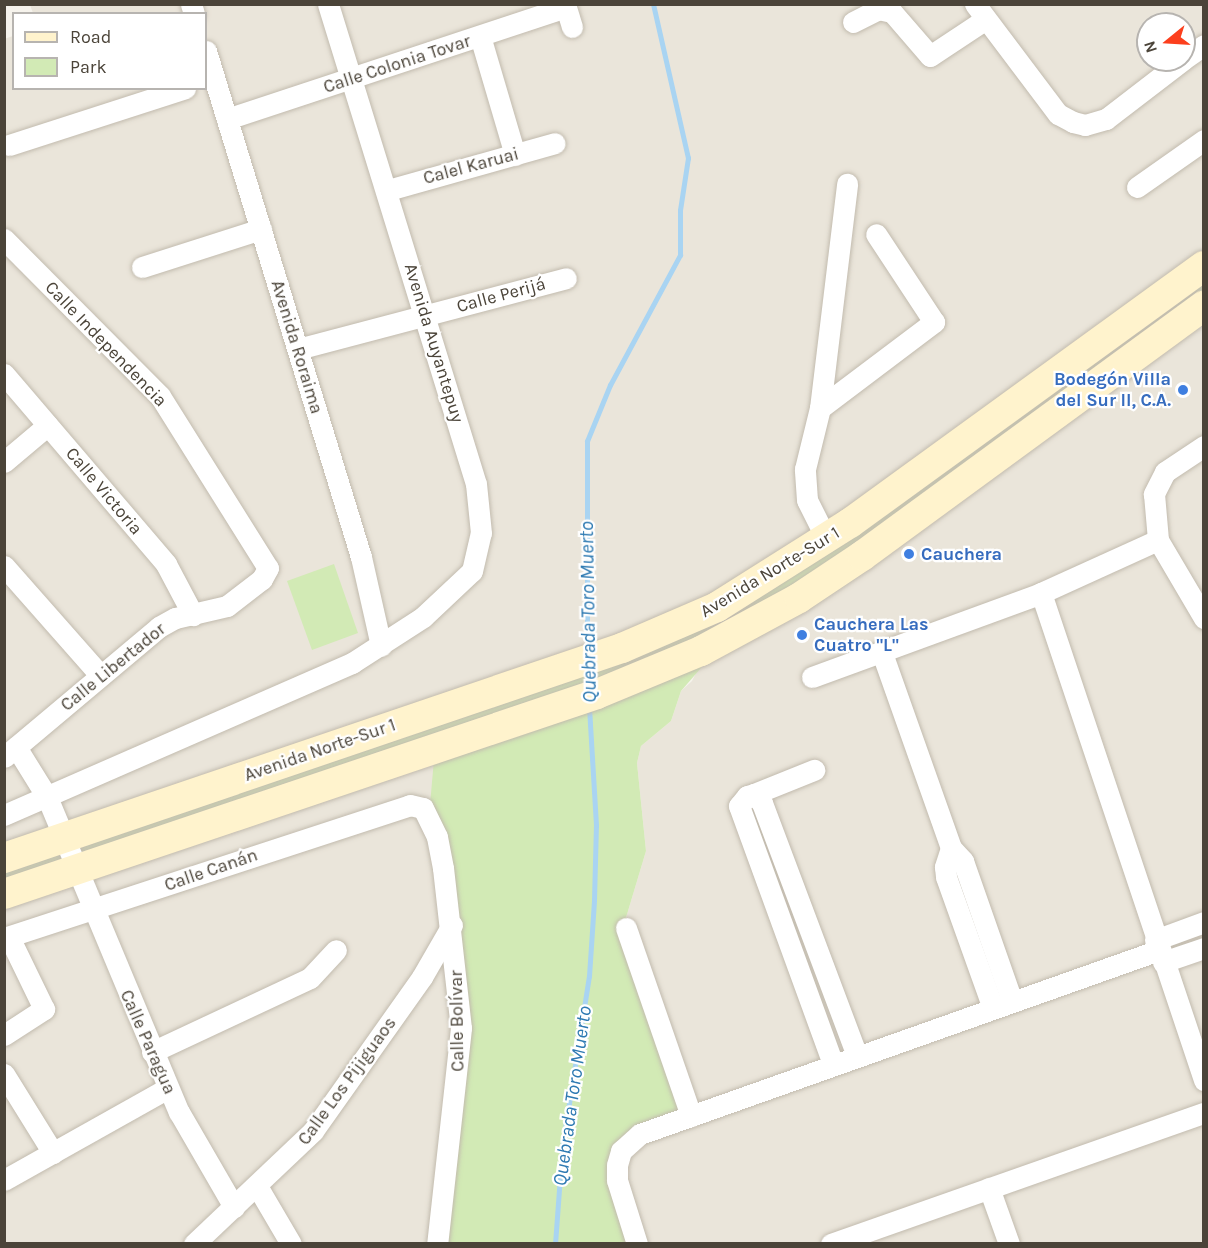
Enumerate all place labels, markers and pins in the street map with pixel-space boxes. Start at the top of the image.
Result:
place label: Bodegón Villa del Sur II, C.A. [1054,369,1171,412]
marker: Bodegón Villa del Sur II, C.A. [1176,383,1190,397]
place label: Cauchera [921,543,1002,565]
marker: Cauchera [902,547,916,561]
place label: Cauchera Las Cuatro "L" [814,614,929,656]
marker: Cauchera Las Cuatro "L" [795,628,809,642]

